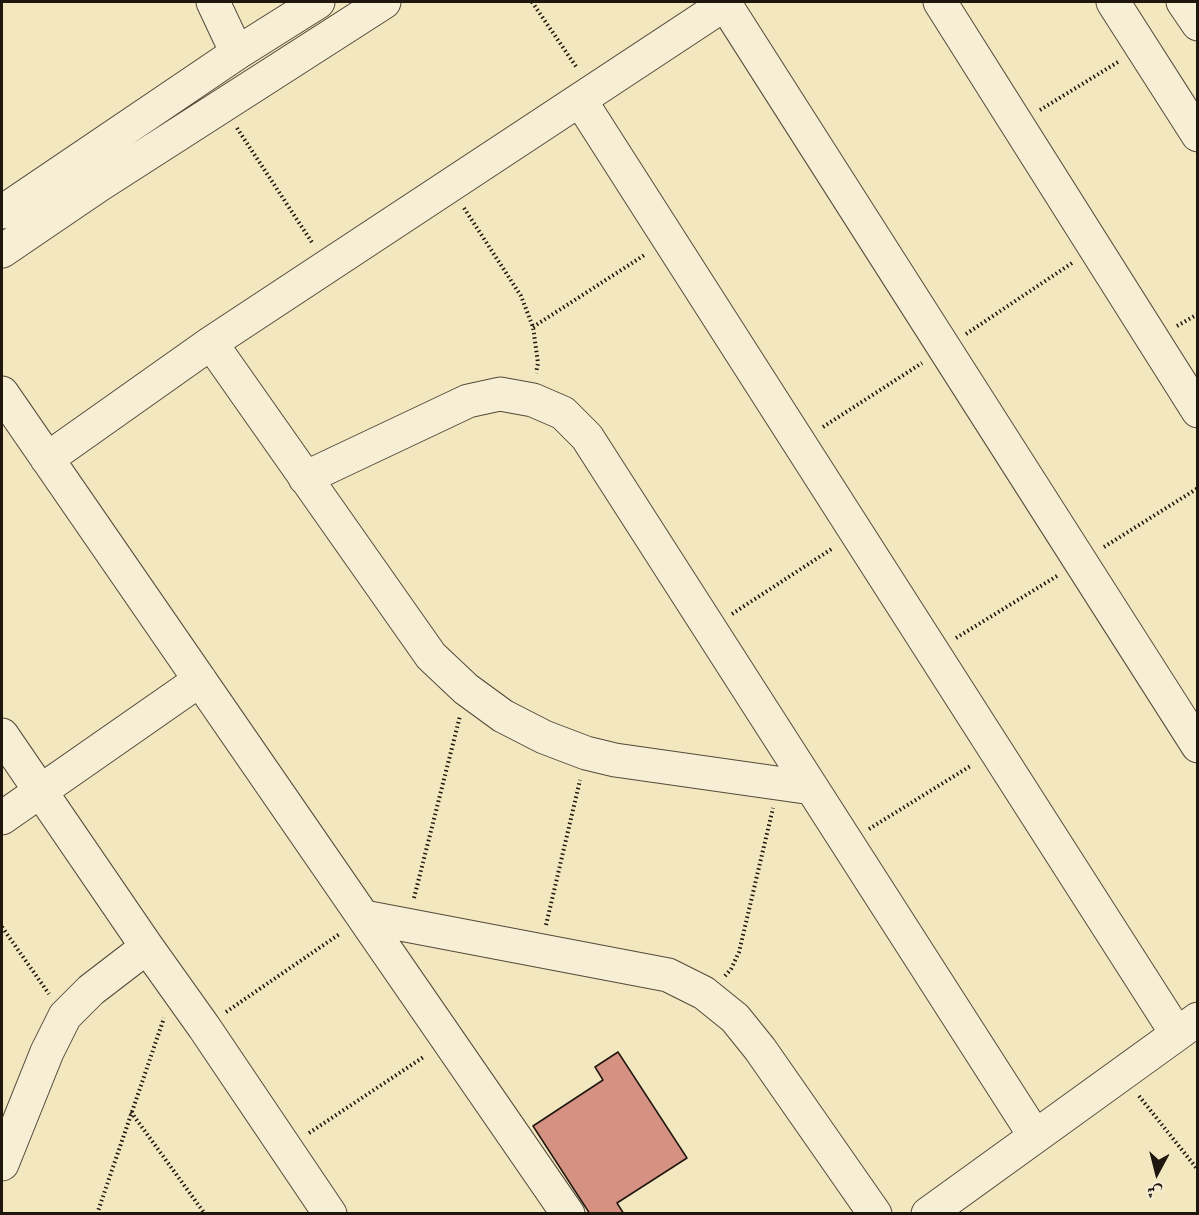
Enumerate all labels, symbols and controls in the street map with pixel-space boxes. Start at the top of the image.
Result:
north arrow [1127,1143,1187,1203]
text: ش [1146,1180,1164,1202]

